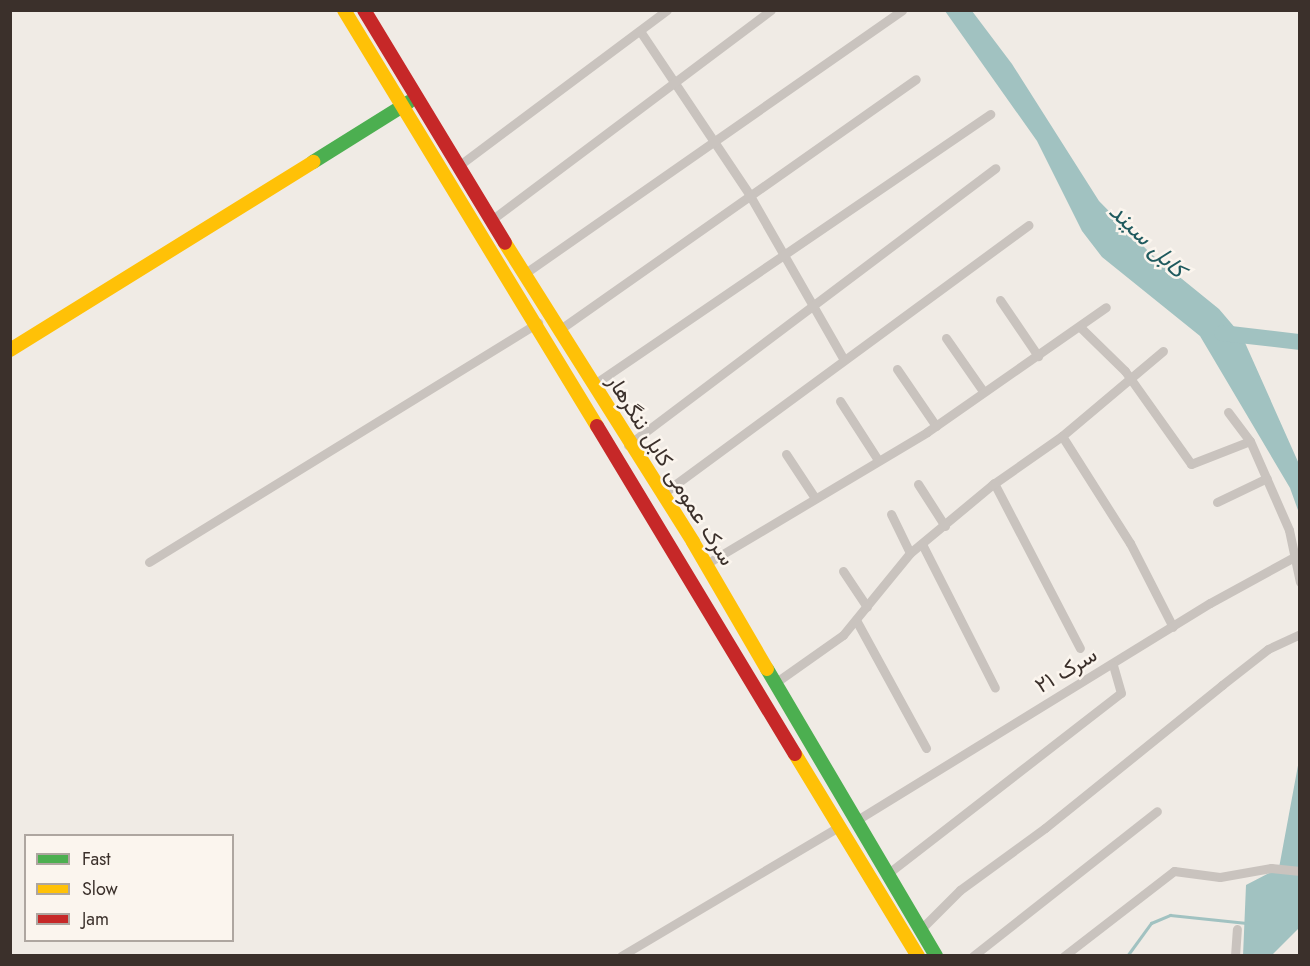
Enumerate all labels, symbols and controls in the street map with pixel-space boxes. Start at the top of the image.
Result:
water label: کابل سيند [1104,196,1192,284]
street label: سرک عمومی کابل ننگرهار [601,370,741,570]
street label: سرک ۲۱ [1030,641,1102,699]
legend [24,834,234,942]
text: Fast [82,846,111,872]
text: Slow [82,876,118,902]
text: Jam [82,906,109,932]

